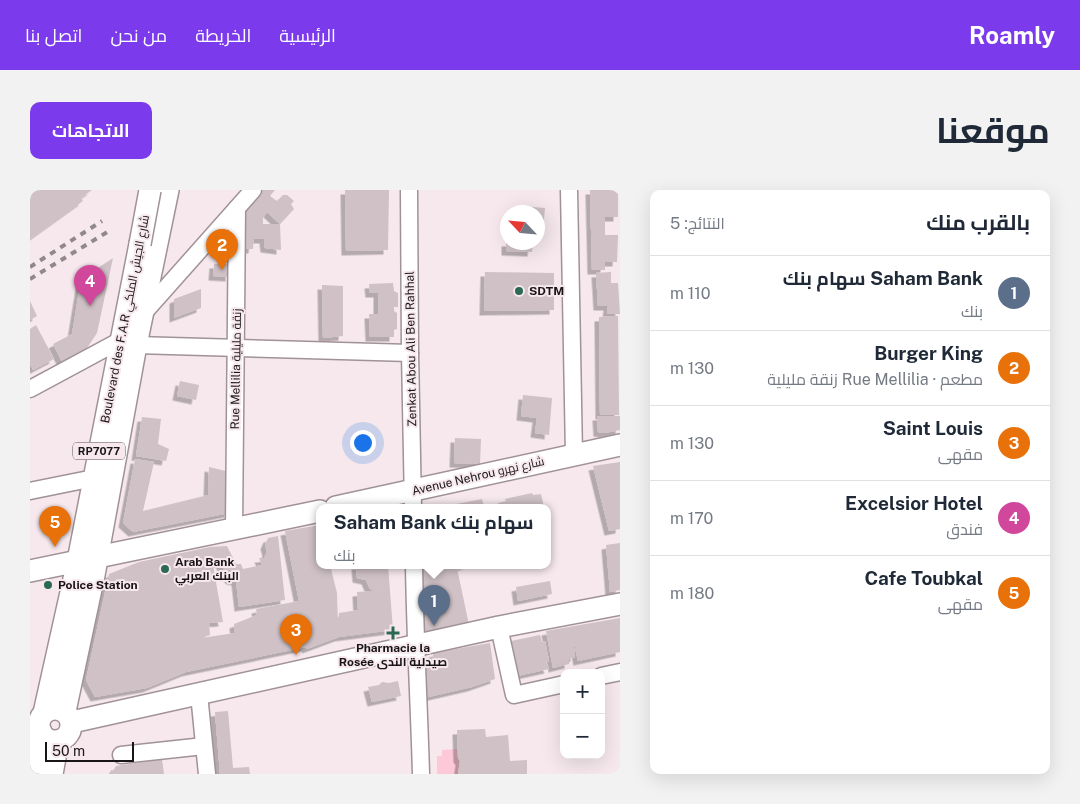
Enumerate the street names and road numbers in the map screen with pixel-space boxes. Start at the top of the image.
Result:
street label: Boulevard des F.A.R شارع الجيش الملكي [98,214,155,425]
street label: Zenkat Abou Ali Ben Rahhal [403,271,419,427]
street label: Rue Mellilia زنقة مليلية [228,308,244,430]
road number: RP7077 [73,442,125,460]
street label: Avenue Nehrou شارع نهرو [410,454,546,499]

